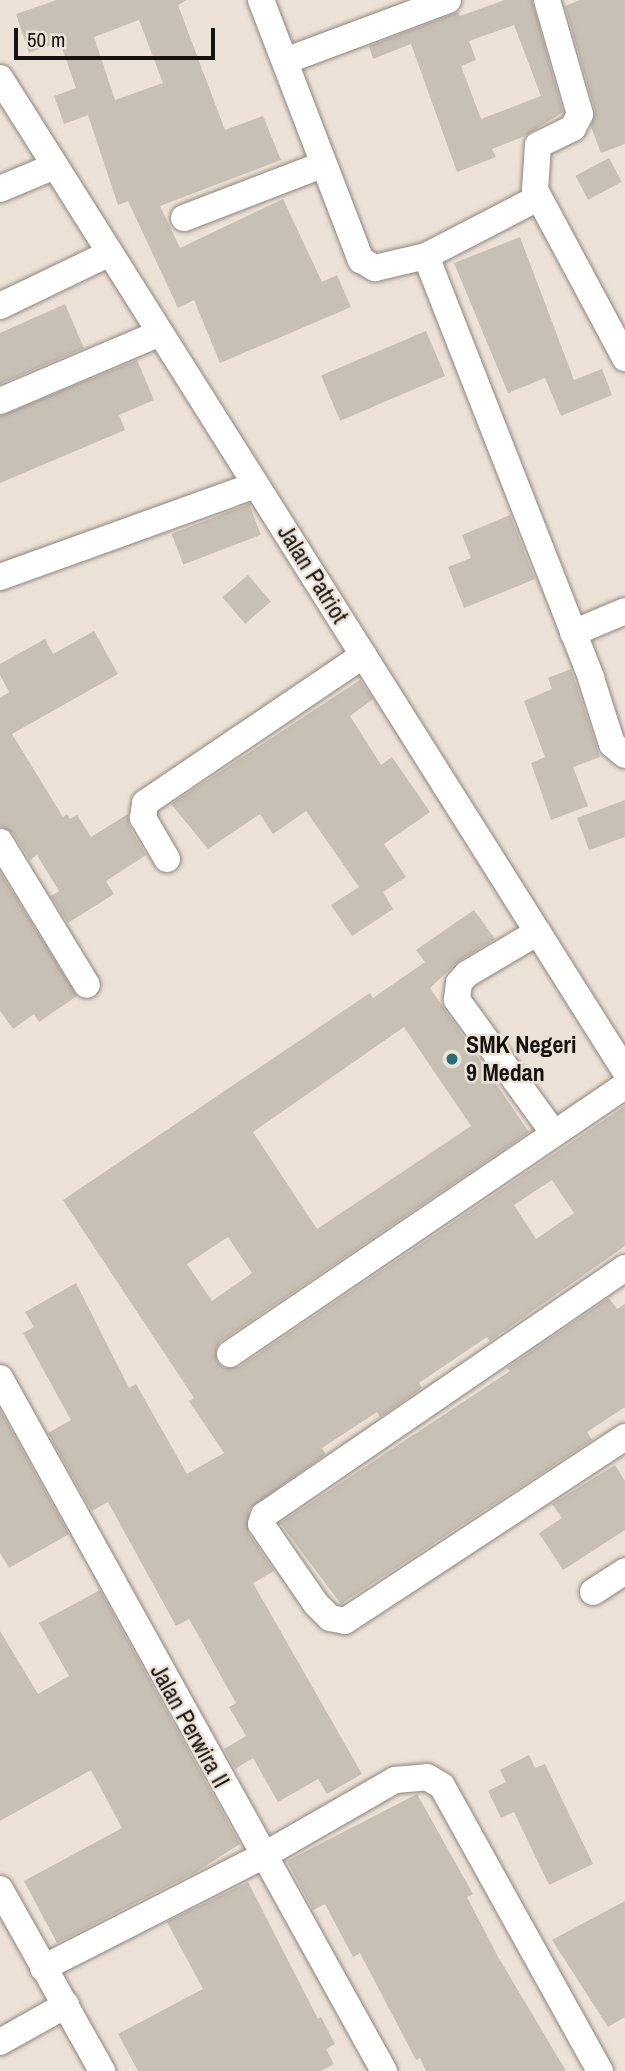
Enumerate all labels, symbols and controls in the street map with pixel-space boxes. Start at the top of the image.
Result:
scale bar [18,14,219,58]
text: 50 m [27,25,65,54]
street label: Jalan Patriot [272,520,354,628]
place label: SMK Negeri 9 Medan [466,1031,576,1087]
marker: SMK Negeri 9 Medan [444,1051,460,1067]
street label: Jalan Perwira II [144,1659,236,1793]

